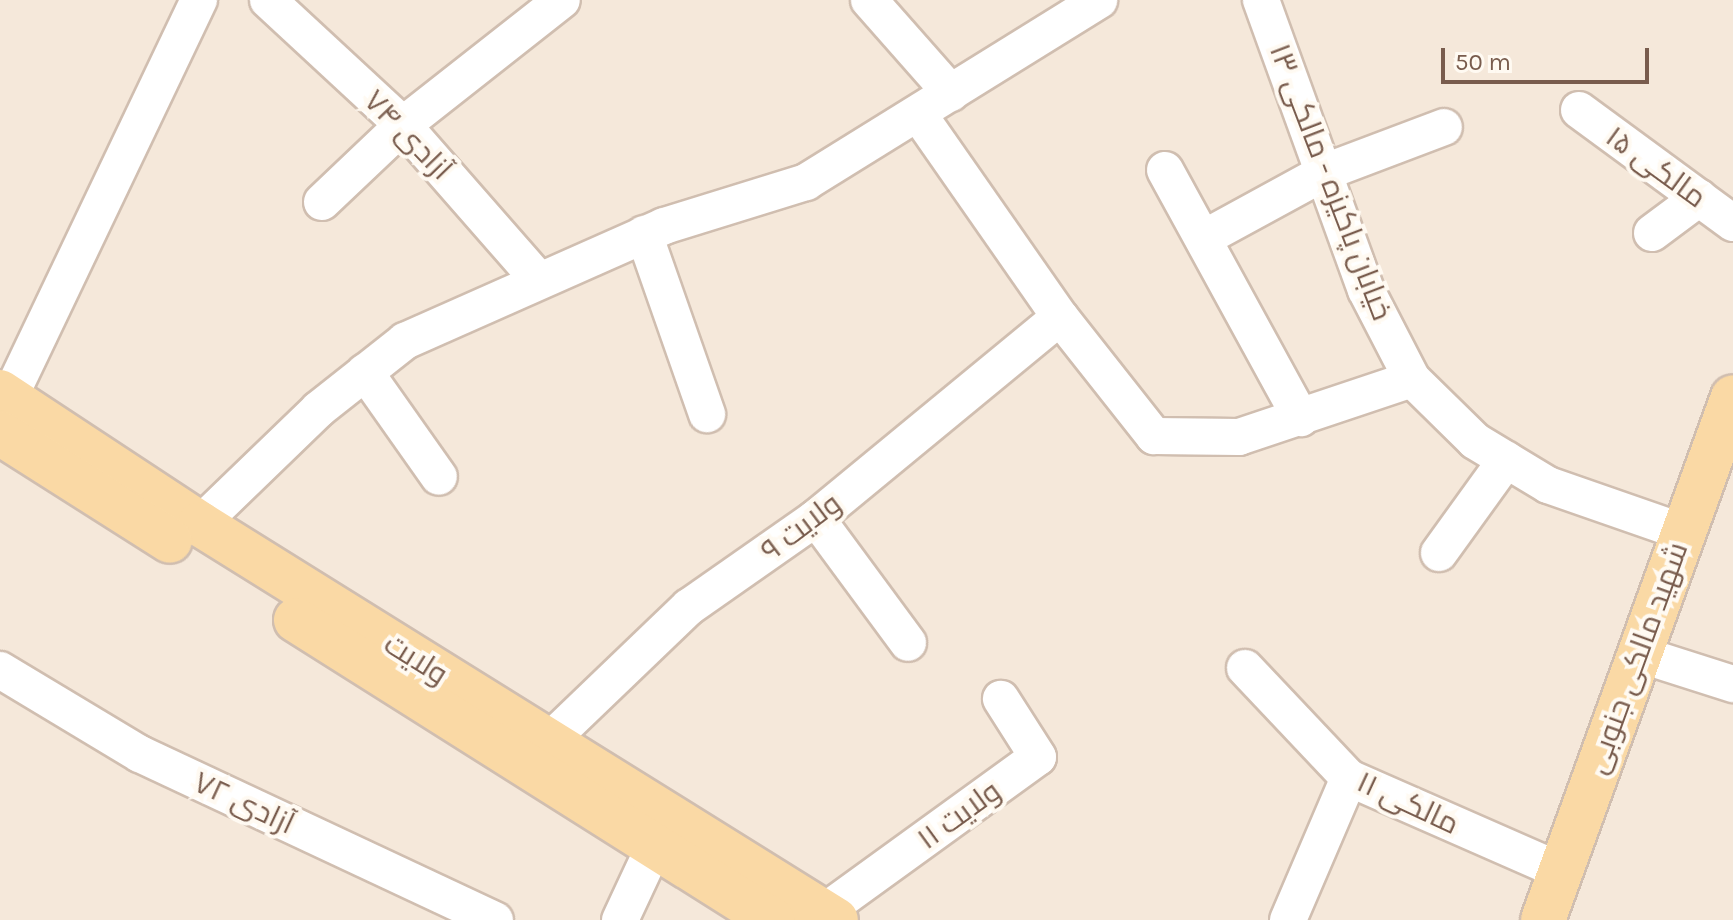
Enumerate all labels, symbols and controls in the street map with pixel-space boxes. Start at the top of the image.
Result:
scale bar [1445,32,1653,82]
street label: خیابان پاکیزه - مالکی ۱۳ [1262,39,1400,325]
text: 50 m [1455,48,1511,76]
street label: آزادی ۷۴ [356,83,460,187]
street label: مالکی ۱۵ [1599,119,1713,215]
street label: ولایت ۹ [754,485,848,569]
street label: شهید مالکی جنوبی [1578,537,1696,779]
street label: ولایت [378,626,454,692]
street label: آزادی ۷۲ [188,764,300,842]
street label: مالکی ۱۱ [1351,764,1465,842]
street label: ولایت ۱۱ [910,773,1008,857]

